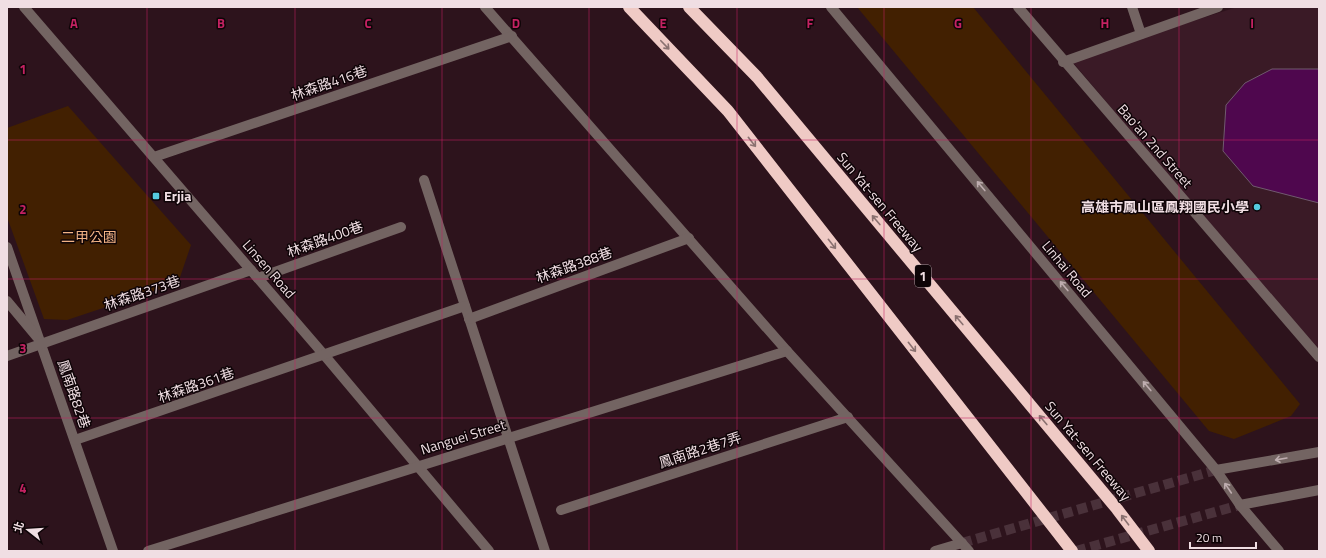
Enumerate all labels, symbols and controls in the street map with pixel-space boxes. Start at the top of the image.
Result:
text: A [70,13,78,33]
text: B [217,13,225,33]
text: C [364,13,372,33]
text: D [512,13,520,33]
text: E [659,13,667,33]
text: F [807,13,814,33]
text: G [954,13,962,33]
text: H [1101,13,1109,33]
text: I [1250,13,1254,33]
one-way arrow [660,40,670,50]
text: 1 [19,59,27,79]
street label: 林森路416巷 [288,60,370,105]
street label: Bao'an 2nd Street [1113,99,1198,192]
one-way arrow [748,136,756,147]
street label: Sun Yat-sen Freeway [832,147,929,256]
one-way arrow [976,181,985,192]
place label: Erjia [164,185,191,206]
marker: Erjia [151,191,161,201]
place label: 高雄市鳳山區鳳翔國民小學 [1081,196,1249,217]
text: 2 [19,199,27,219]
marker: 高雄市鳳山區鳳翔國民小學 [1252,202,1262,212]
one-way arrow [872,214,881,225]
street label: 林森路400巷 [284,215,366,262]
park label: 二甲公園 [61,226,117,247]
street label: Linsen Road [238,235,301,303]
street label: Linhai Road [1037,236,1097,302]
one-way arrow [828,239,836,250]
street label: 林森路388巷 [533,241,615,288]
road number: 1 [915,265,931,287]
street label: 林森路373巷 [101,270,183,315]
one-way arrow [1059,281,1068,292]
one-way arrow [955,314,964,325]
text: 3 [19,338,27,358]
one-way arrow [908,341,916,352]
street label: 鳳南路82巷 [53,357,96,431]
street label: 林森路361巷 [155,362,237,407]
one-way arrow [1142,381,1151,392]
street label: Sun Yat-sen Freeway [1040,396,1137,505]
street label: Nanguei Street [418,414,508,459]
one-way arrow [1038,414,1047,425]
street label: 鳳南路2巷7弄 [656,426,744,473]
one-way arrow [1274,455,1287,463]
text: 4 [19,478,27,498]
one-way arrow [1224,482,1232,493]
north arrow [8,510,48,550]
one-way arrow [1121,514,1130,525]
text: 北 [9,519,28,535]
scale bar [1190,524,1256,550]
text: 20 m [1196,528,1222,547]

